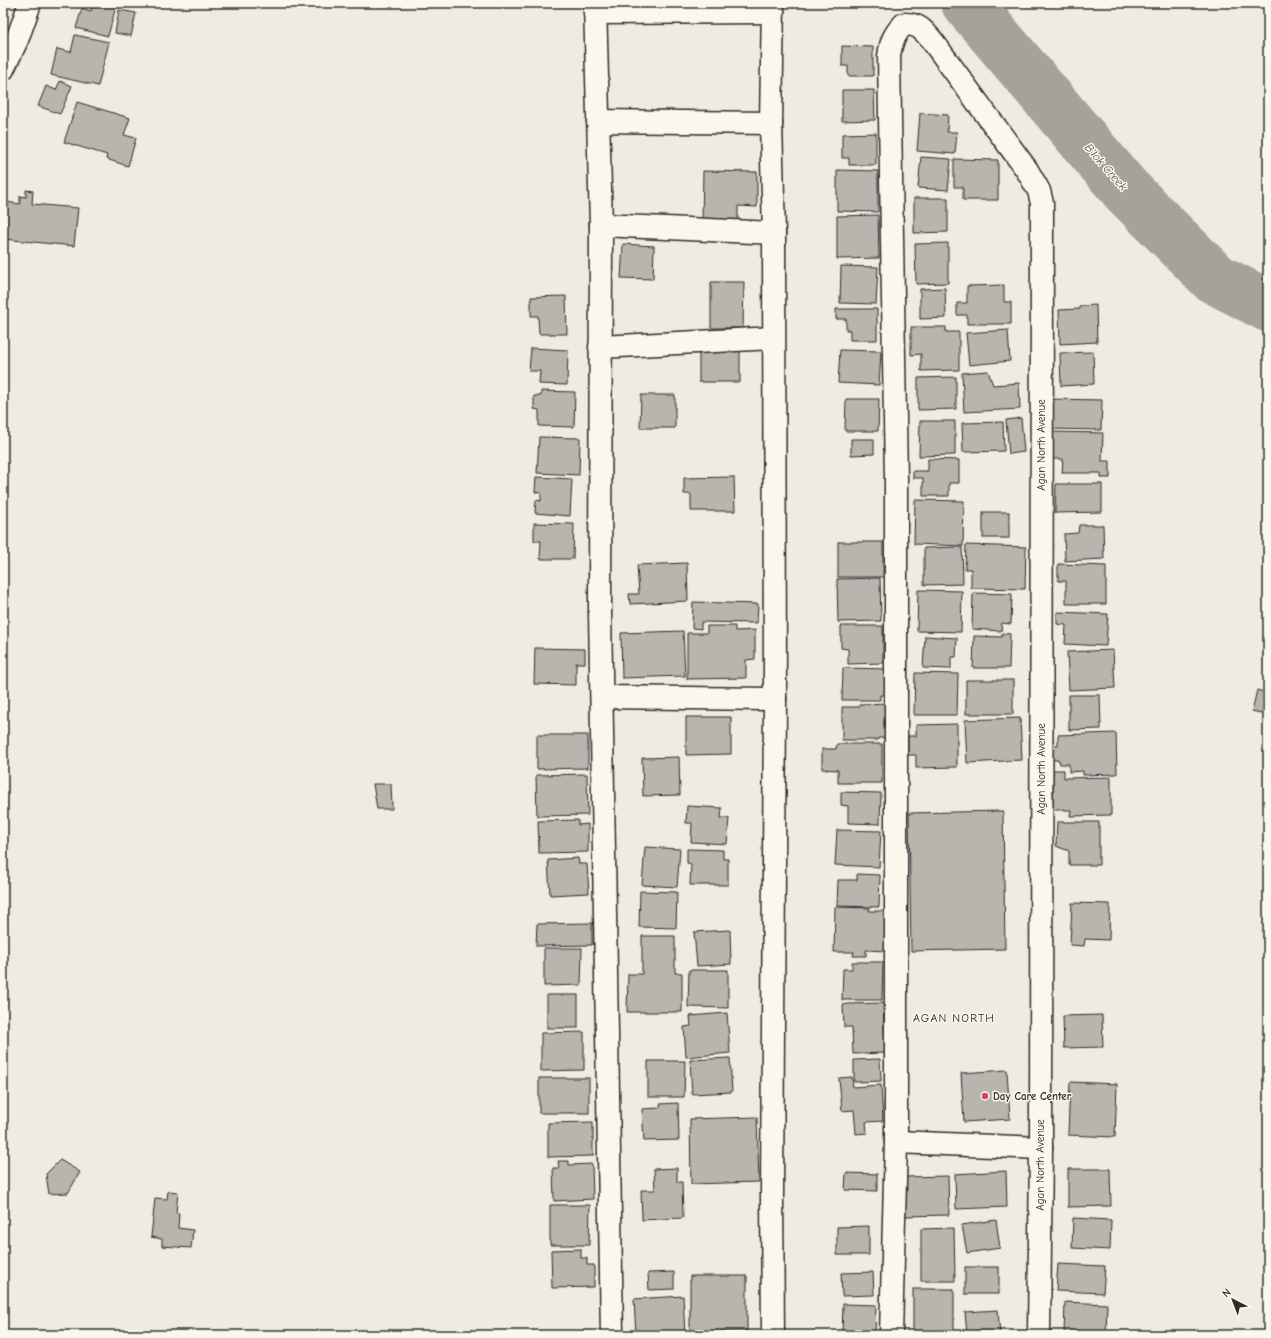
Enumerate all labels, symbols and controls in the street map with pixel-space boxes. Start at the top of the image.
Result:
water label: B'lok Creek [1082,141,1130,194]
street label: Agan North Avenue [1035,399,1048,491]
street label: Agan North Avenue [1035,723,1048,815]
district label: AGAN NORTH [913,1011,995,1025]
place label: Day Care Center [993,1090,1072,1103]
marker: Day Care Center [980,1091,990,1101]
street label: Agan North Avenue [1034,1119,1047,1211]
north arrow [1213,1280,1253,1320]
text: N [1220,1286,1234,1300]

